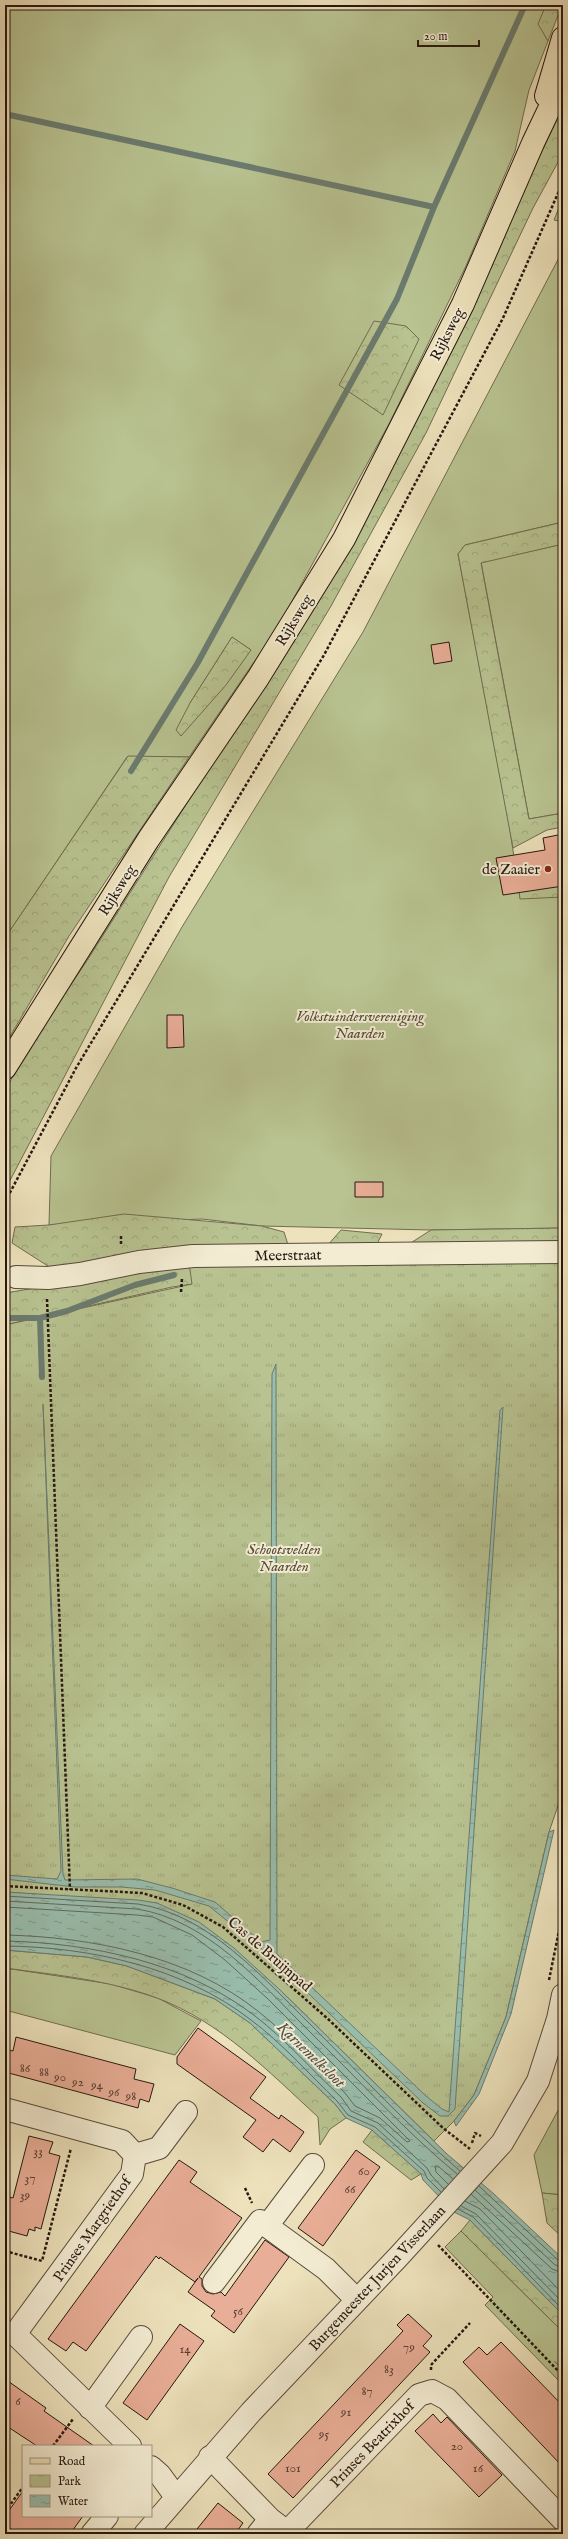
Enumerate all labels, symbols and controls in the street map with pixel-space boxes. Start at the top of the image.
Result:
scale bar [418,22,479,48]
text: 20 m [424,29,447,44]
street label: Rijksweg [426,304,469,364]
street label: Rijksweg [272,590,318,650]
street label: Rijksweg [94,860,141,919]
place label: de Zaaier [482,860,540,879]
marker: de Zaaier [543,864,553,874]
park label: Volkstuindersvereniging Naarden [296,1007,425,1043]
street label: Meerstraat [254,1245,322,1266]
park label: Schootsvelden Naarden [247,1540,321,1576]
street label: Cas de Bruijnpad [224,1913,316,1997]
water label: Karnemelksloot [271,2017,350,2094]
house number: 86 [20,2060,31,2077]
house number: 88 [39,2064,49,2081]
house number: 90 [53,2069,66,2086]
house number: 92 [71,2074,84,2091]
house number: 94 [90,2077,104,2094]
house number: 96 [107,2084,120,2101]
house number: 98 [125,2088,136,2105]
house number: 33 [33,2143,43,2160]
house number: 60 [358,2163,370,2180]
house number: 37 [25,2170,35,2187]
street label: Prinses Margriethof [49,2171,137,2286]
house number: 66 [345,2181,356,2198]
house number: 39 [20,2187,31,2204]
street label: Burgemeester Jurjen Visserlaan [305,2202,450,2355]
house number: 56 [233,2303,244,2320]
house number: 79 [403,2339,415,2356]
house number: 14 [179,2341,191,2358]
house number: 83 [384,2361,394,2378]
house number: 87 [361,2383,373,2400]
house number: 6 [15,2393,21,2410]
street label: Prinses Beatrixhof [326,2395,420,2492]
house number: 91 [340,2404,351,2421]
house number: 95 [318,2426,329,2443]
house number: 20 [451,2438,463,2455]
legend [22,2445,152,2517]
text: Road [58,2454,86,2469]
house number: 101 [285,2460,301,2477]
house number: 16 [473,2460,484,2477]
text: Park [58,2474,81,2489]
text: Water [58,2494,89,2509]

